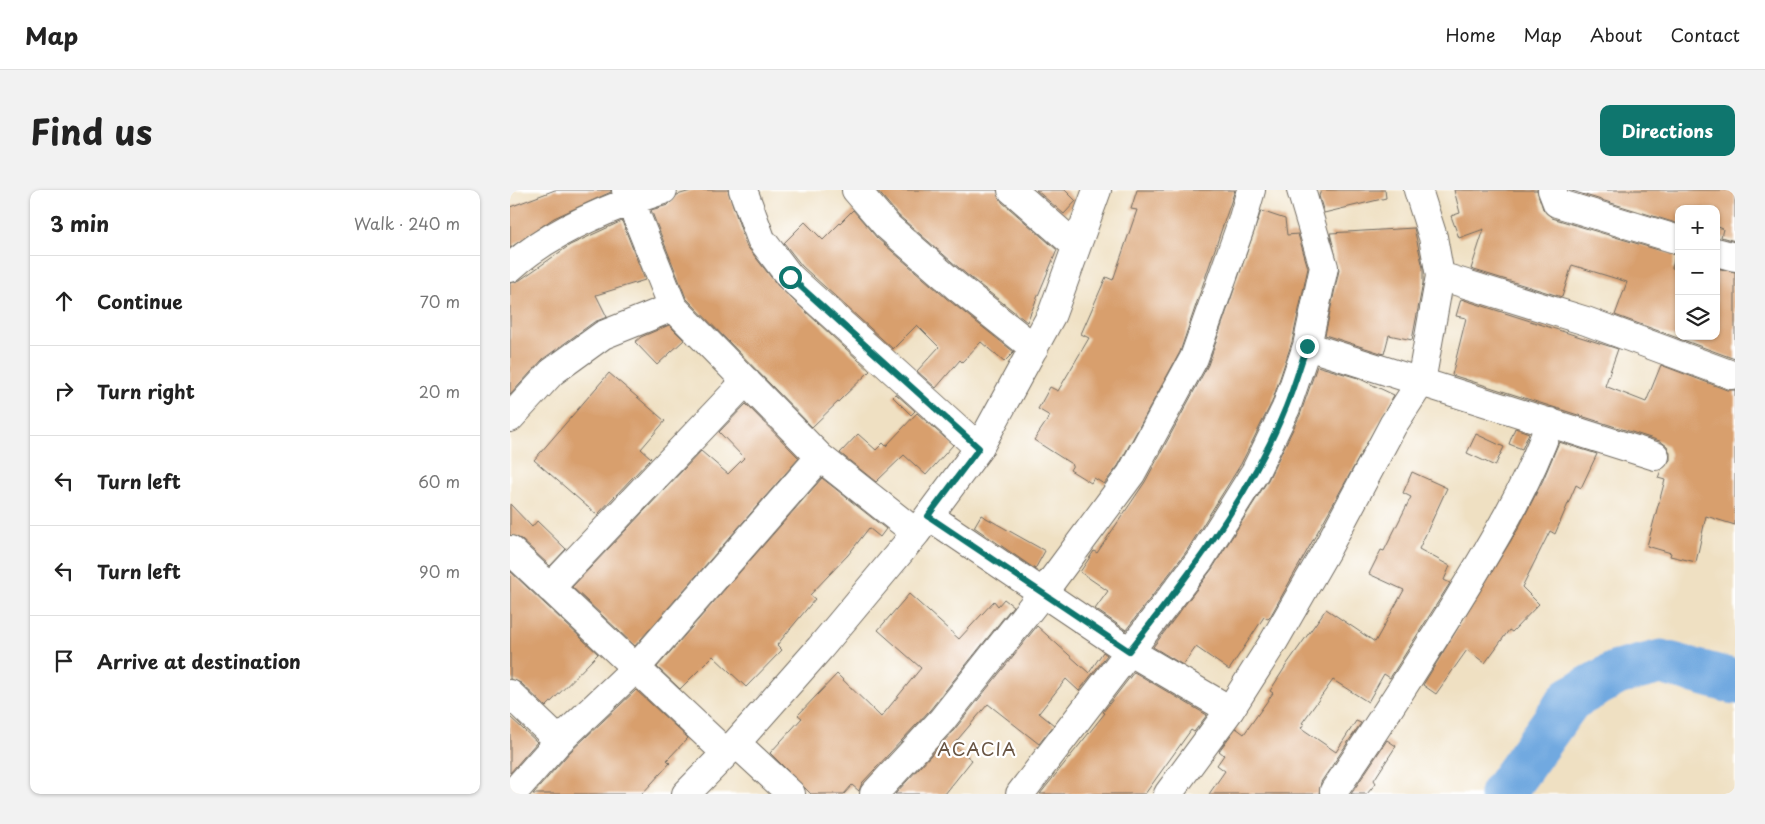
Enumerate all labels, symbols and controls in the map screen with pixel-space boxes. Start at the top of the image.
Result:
text: Map [25,17,78,53]
text: Home [1445,21,1495,48]
text: Map [1523,21,1562,48]
text: About [1590,21,1642,48]
text: Contact [1670,21,1740,48]
text: Find us [30,104,152,157]
button: Directions [1600,105,1735,156]
map controls [1675,205,1720,340]
button: + [1675,205,1720,250]
text: 3 min [50,207,109,239]
text: Walk · 240 m [354,211,460,235]
button: − [1675,250,1720,295]
route start [779,266,802,289]
icon: ahead [50,287,78,315]
text: Continue [97,287,183,315]
text: 70 m [420,289,460,313]
button: layers [1675,295,1720,340]
route end [1296,335,1319,358]
icon: right [50,377,78,405]
text: Turn right [97,377,195,405]
text: 20 m [419,379,460,403]
icon: left [50,467,78,495]
text: Turn left [97,467,181,495]
text: 60 m [418,469,460,493]
icon: left [50,557,78,585]
text: Turn left [97,557,181,585]
text: 90 m [419,559,460,583]
icon: arrive [50,647,78,675]
text: Arrive at destination [97,647,301,675]
district label: ACACIA [937,735,1017,762]

